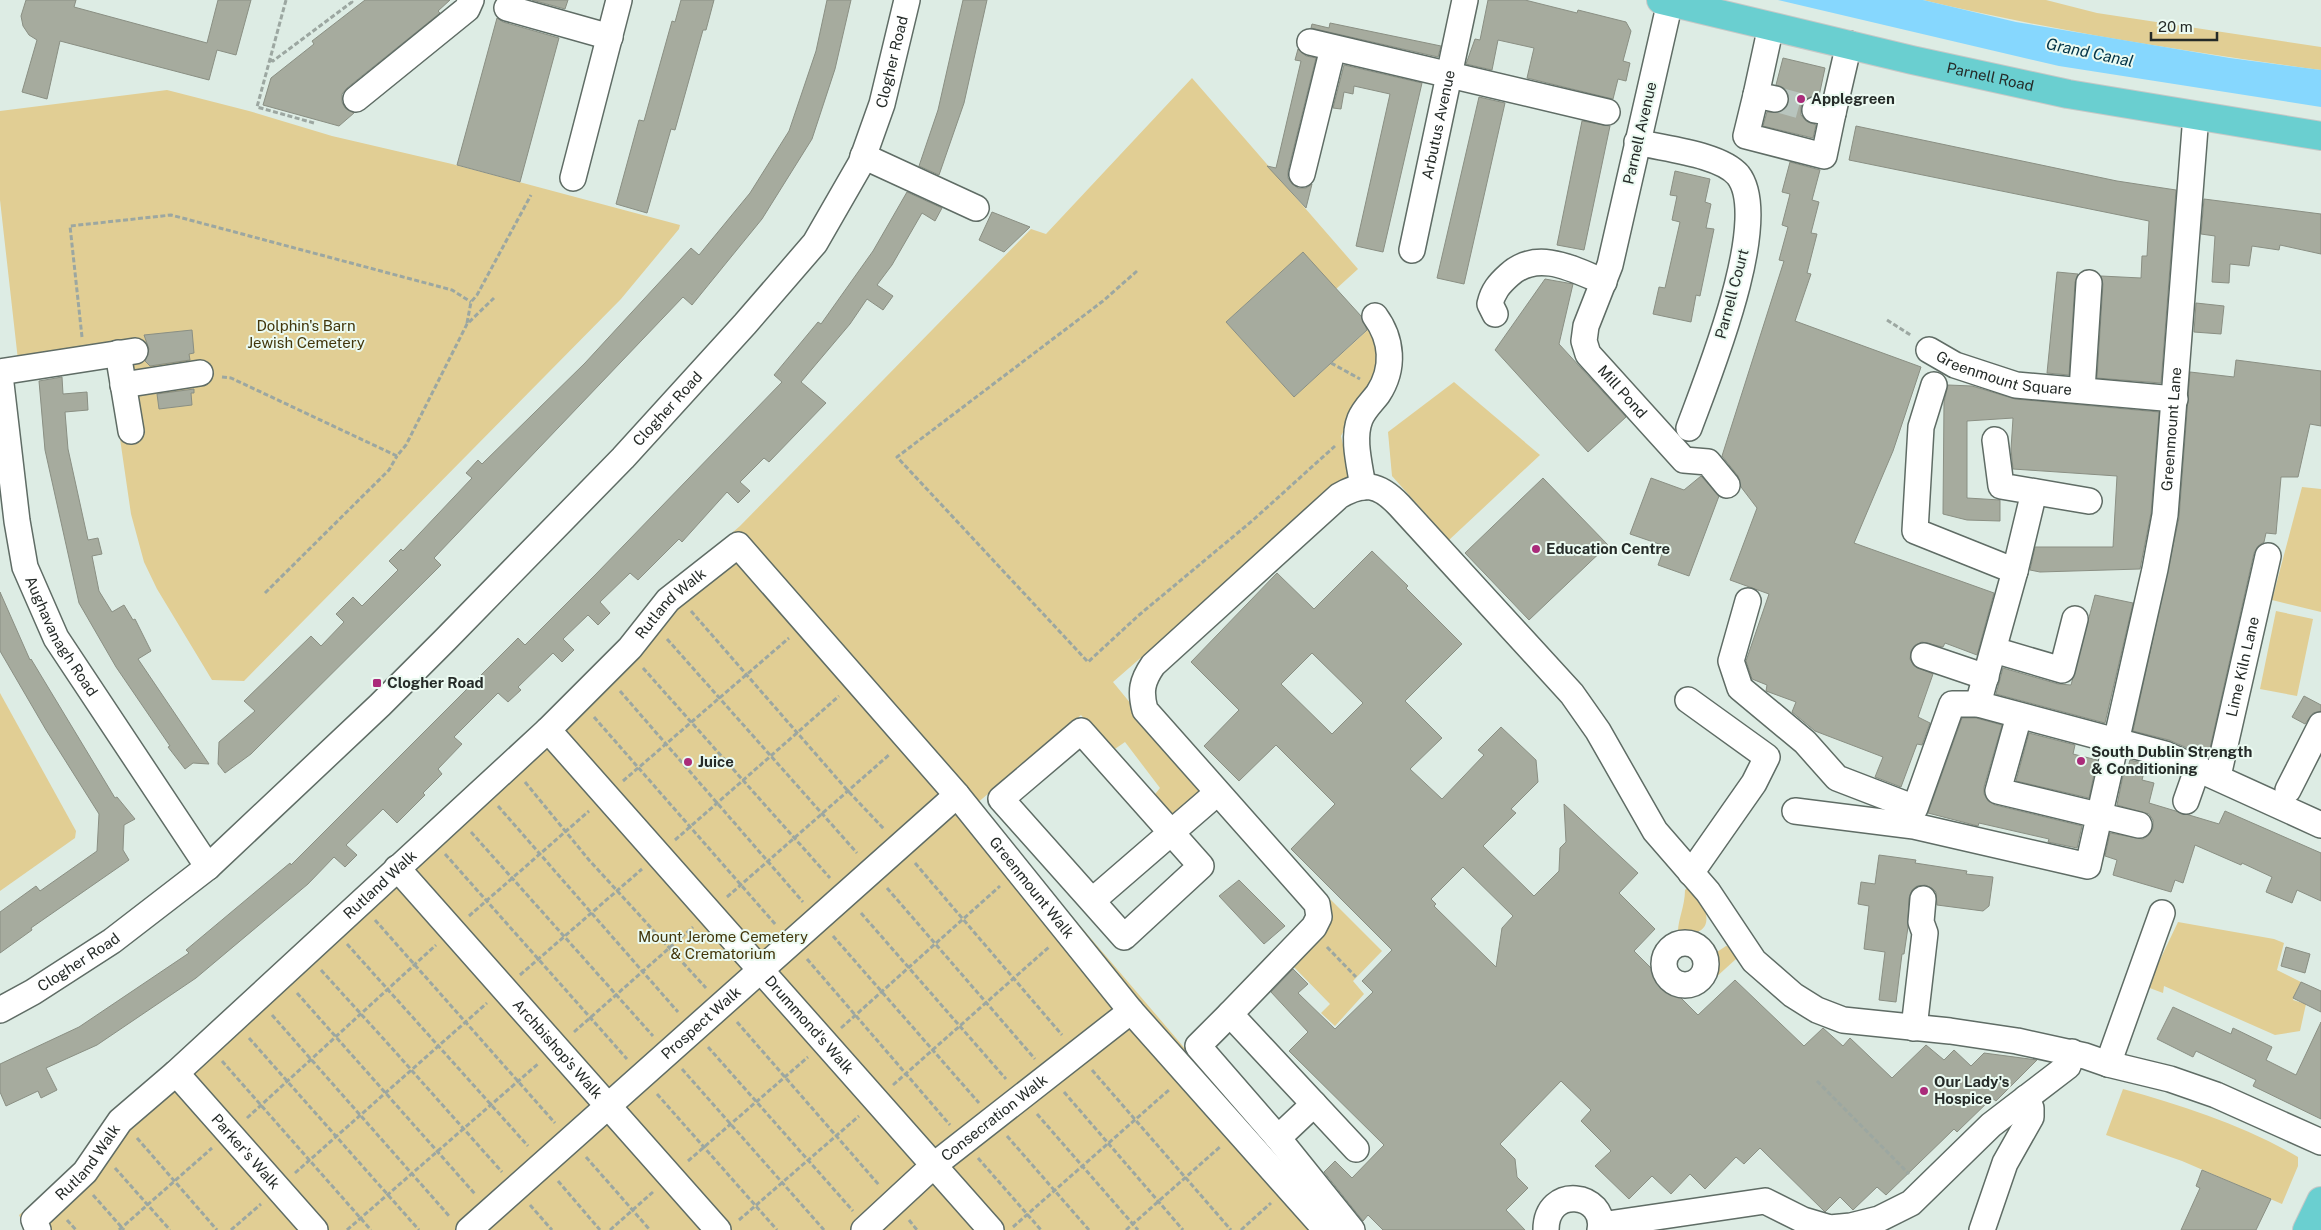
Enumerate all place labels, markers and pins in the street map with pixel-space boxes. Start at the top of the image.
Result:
place label: Applegreen [1811,90,1895,107]
marker: Applegreen [1795,93,1807,105]
place label: Education Centre [1546,540,1670,557]
marker: Education Centre [1530,543,1542,555]
place label: Clogher Road [387,674,484,691]
marker: Clogher Road [371,677,383,689]
place label: South Dublin Strength & Conditioning [2091,743,2252,777]
place label: Juice [698,753,734,770]
marker: South Dublin Strength & Conditioning [2075,755,2087,767]
marker: Juice [682,756,694,768]
place label: Our Lady's Hospice [1934,1073,2010,1107]
marker: Our Lady's Hospice [1918,1085,1930,1097]

